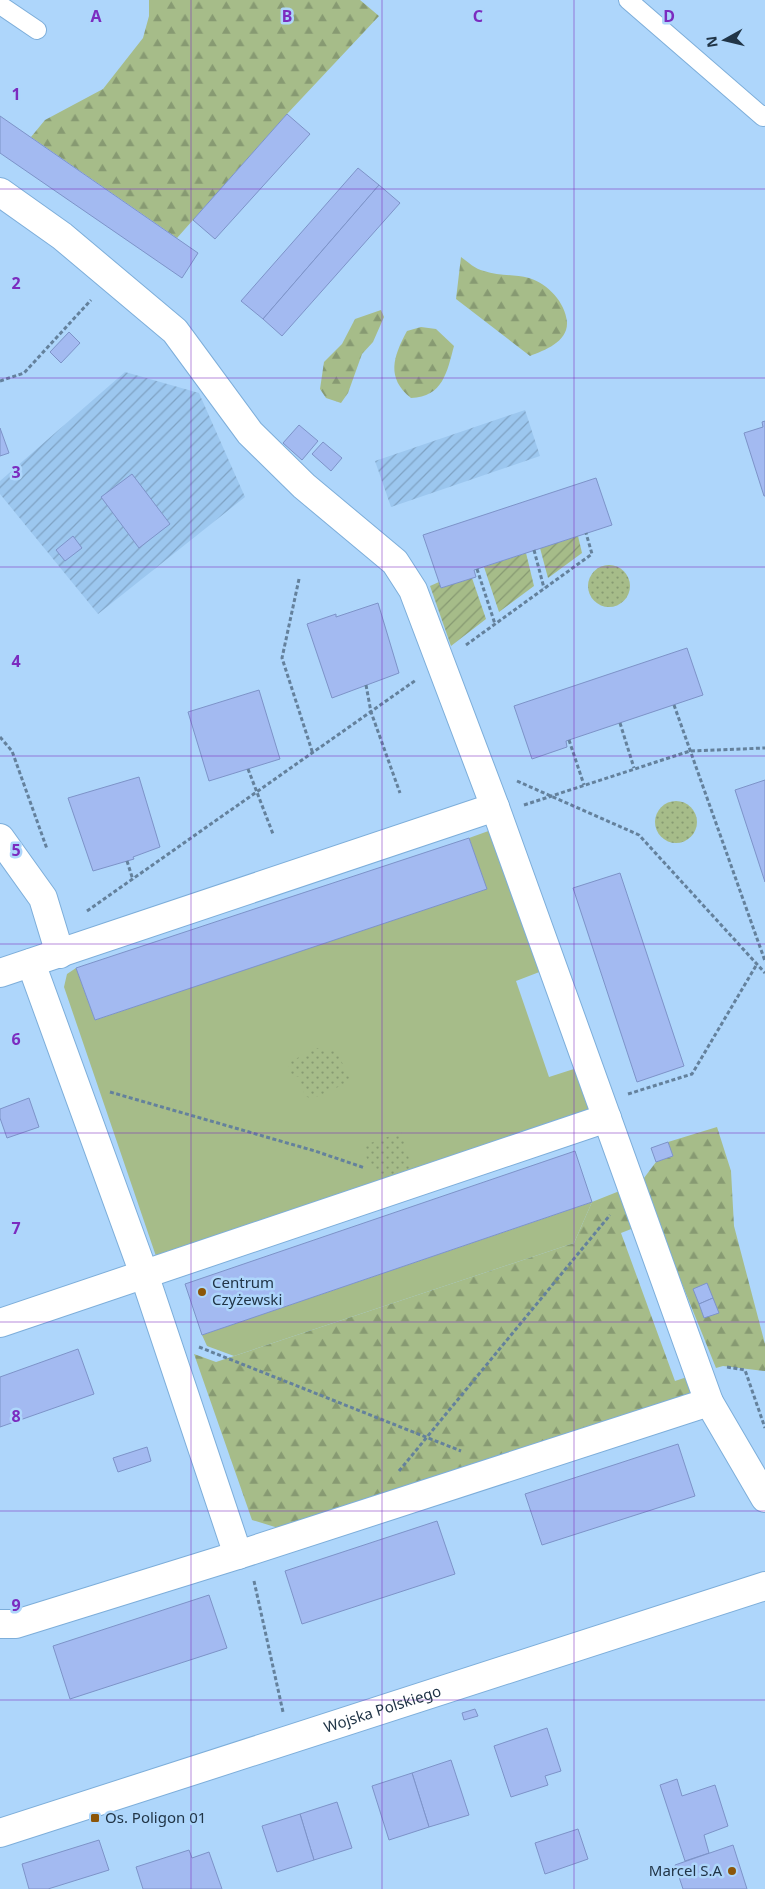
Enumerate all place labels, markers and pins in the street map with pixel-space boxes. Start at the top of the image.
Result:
place label: Centrum Czyżewski [212,1272,282,1309]
marker: Centrum Czyżewski [196,1286,208,1298]
place label: Os. Poligon 01 [105,1807,206,1827]
marker: Os. Poligon 01 [89,1812,101,1824]
place label: Marcel S.A [649,1860,722,1880]
marker: Marcel S.A [726,1865,738,1877]

